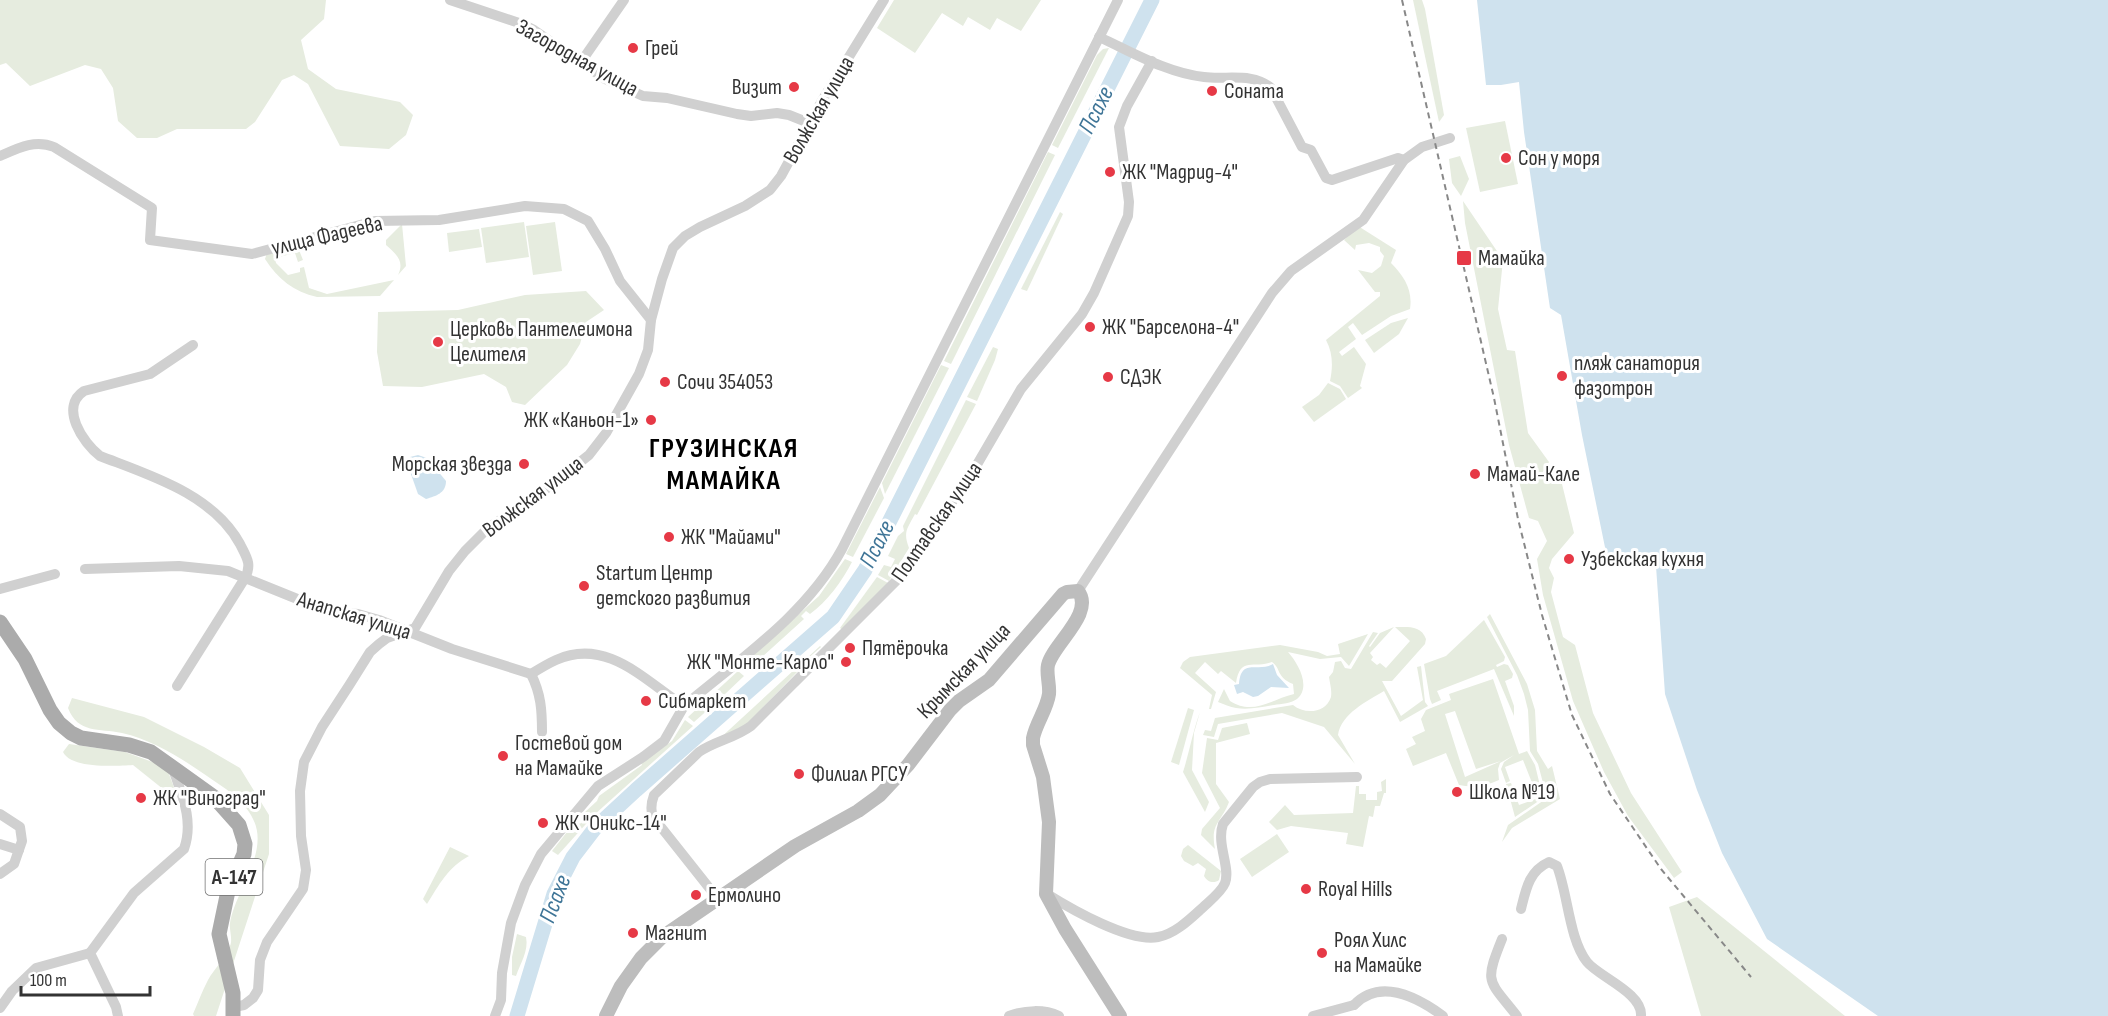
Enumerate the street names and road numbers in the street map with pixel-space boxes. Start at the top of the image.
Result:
street label: Загородная улица [511,13,643,103]
street label: Волжская улица [778,52,860,168]
street label: улица Фадеева [269,210,385,262]
street label: Волжская улица [477,450,589,544]
street label: Полтавская улица [886,457,988,587]
street label: Анапская улица [293,586,414,646]
street label: Крымская улица [912,617,1016,725]
road number: А-147 [206,859,262,895]

